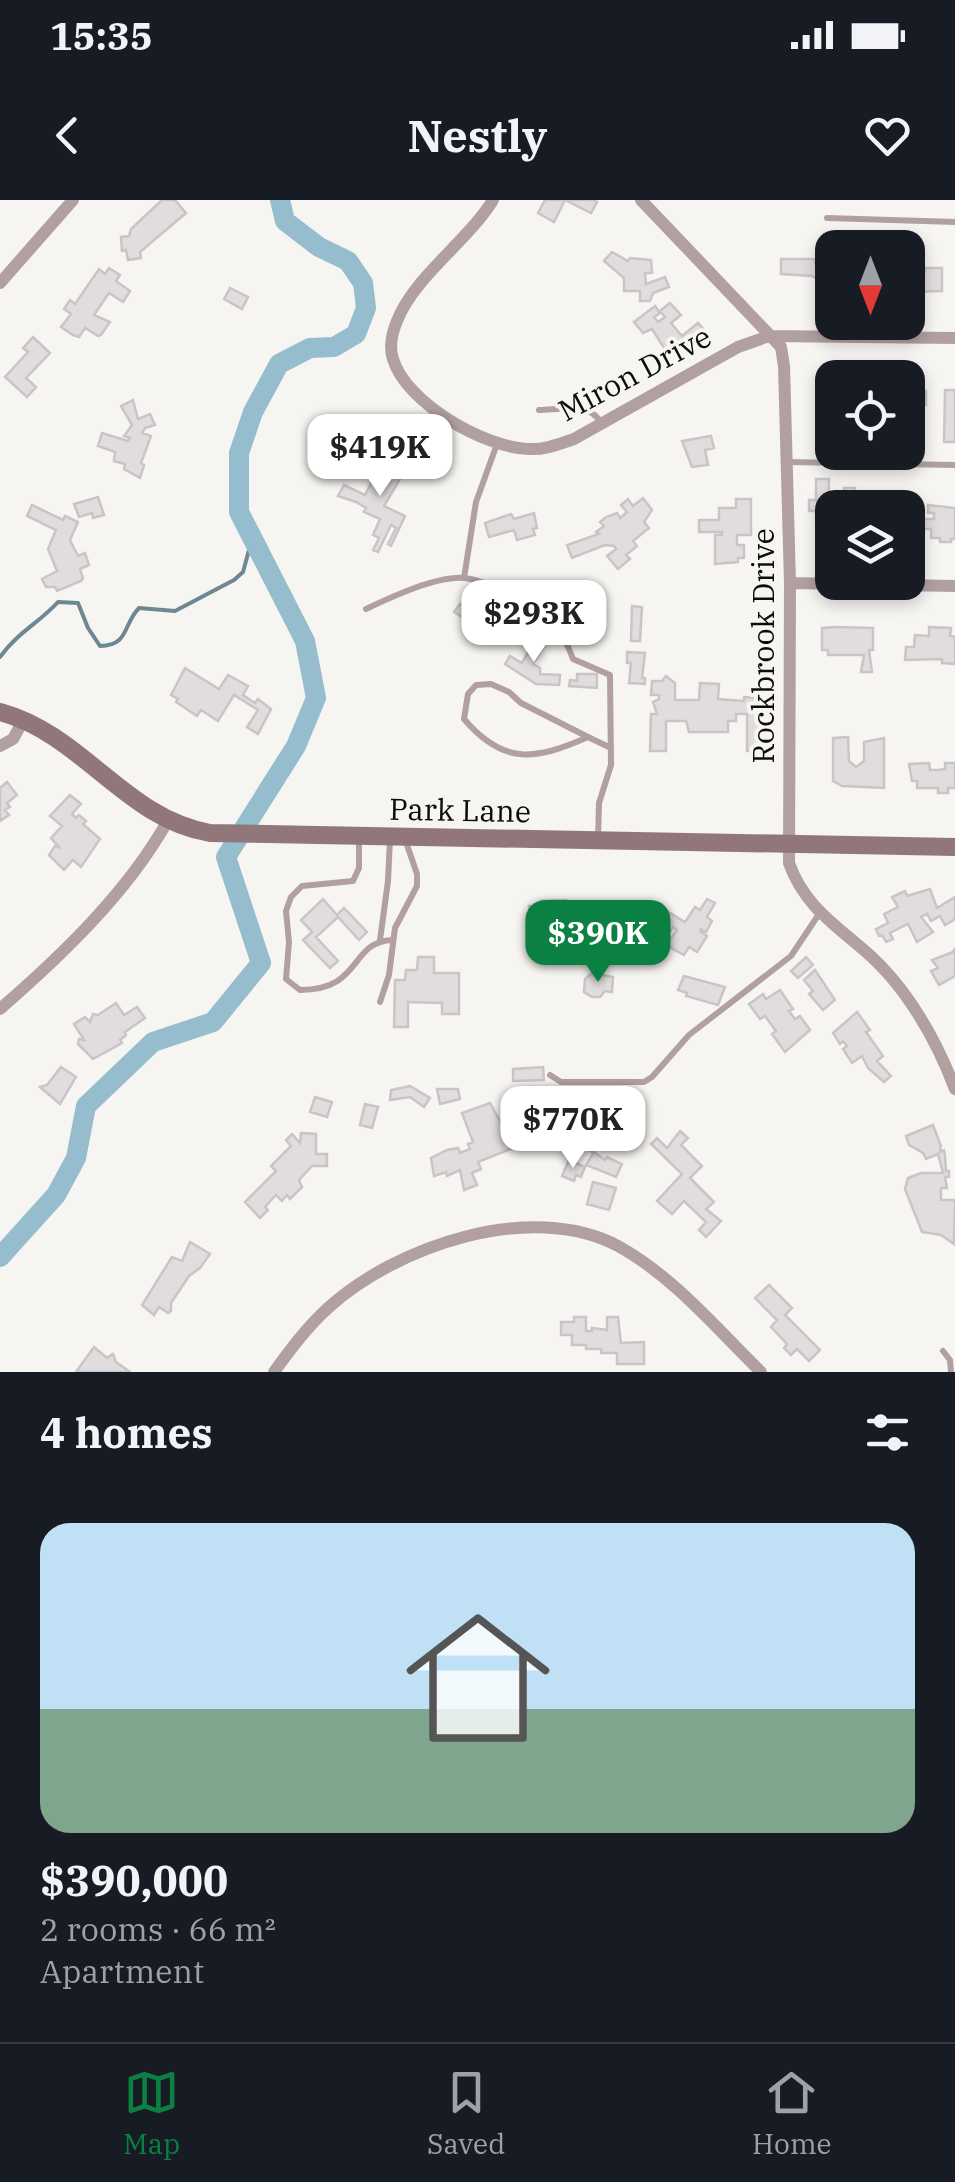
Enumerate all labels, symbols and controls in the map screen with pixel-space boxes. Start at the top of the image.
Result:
text: 15:35 [50,11,153,60]
text: Nestly [407,106,548,164]
icon: back [40,108,95,163]
icon: heart [860,108,915,163]
north arrow [815,230,925,340]
map controls [815,230,925,600]
street label: Miron Drive [551,316,717,429]
button: locate [815,360,925,470]
pin: $419K [310,414,450,499]
text: $419K [329,425,431,467]
button: layers [815,490,925,600]
street label: Rockbrook Drive [743,528,782,764]
pin: $293K [464,580,604,665]
text: $293K [483,591,585,633]
street label: Park Lane [389,789,531,830]
pin: $390K [528,900,668,985]
text: $390K [547,911,649,953]
pin: $770K [503,1086,643,1171]
text: $770K [522,1097,624,1139]
text: 4 homes [40,1405,213,1460]
icon: filters [860,1405,915,1460]
icon: home [388,1588,568,1768]
text: $390,000 [40,1853,228,1908]
text: 2 rooms · 66 m² [40,1908,276,1950]
text: Apartment [40,1950,204,1992]
tab: Map [123,2065,180,2162]
tab: Saved [427,2065,505,2162]
tab: Home [752,2065,832,2162]

